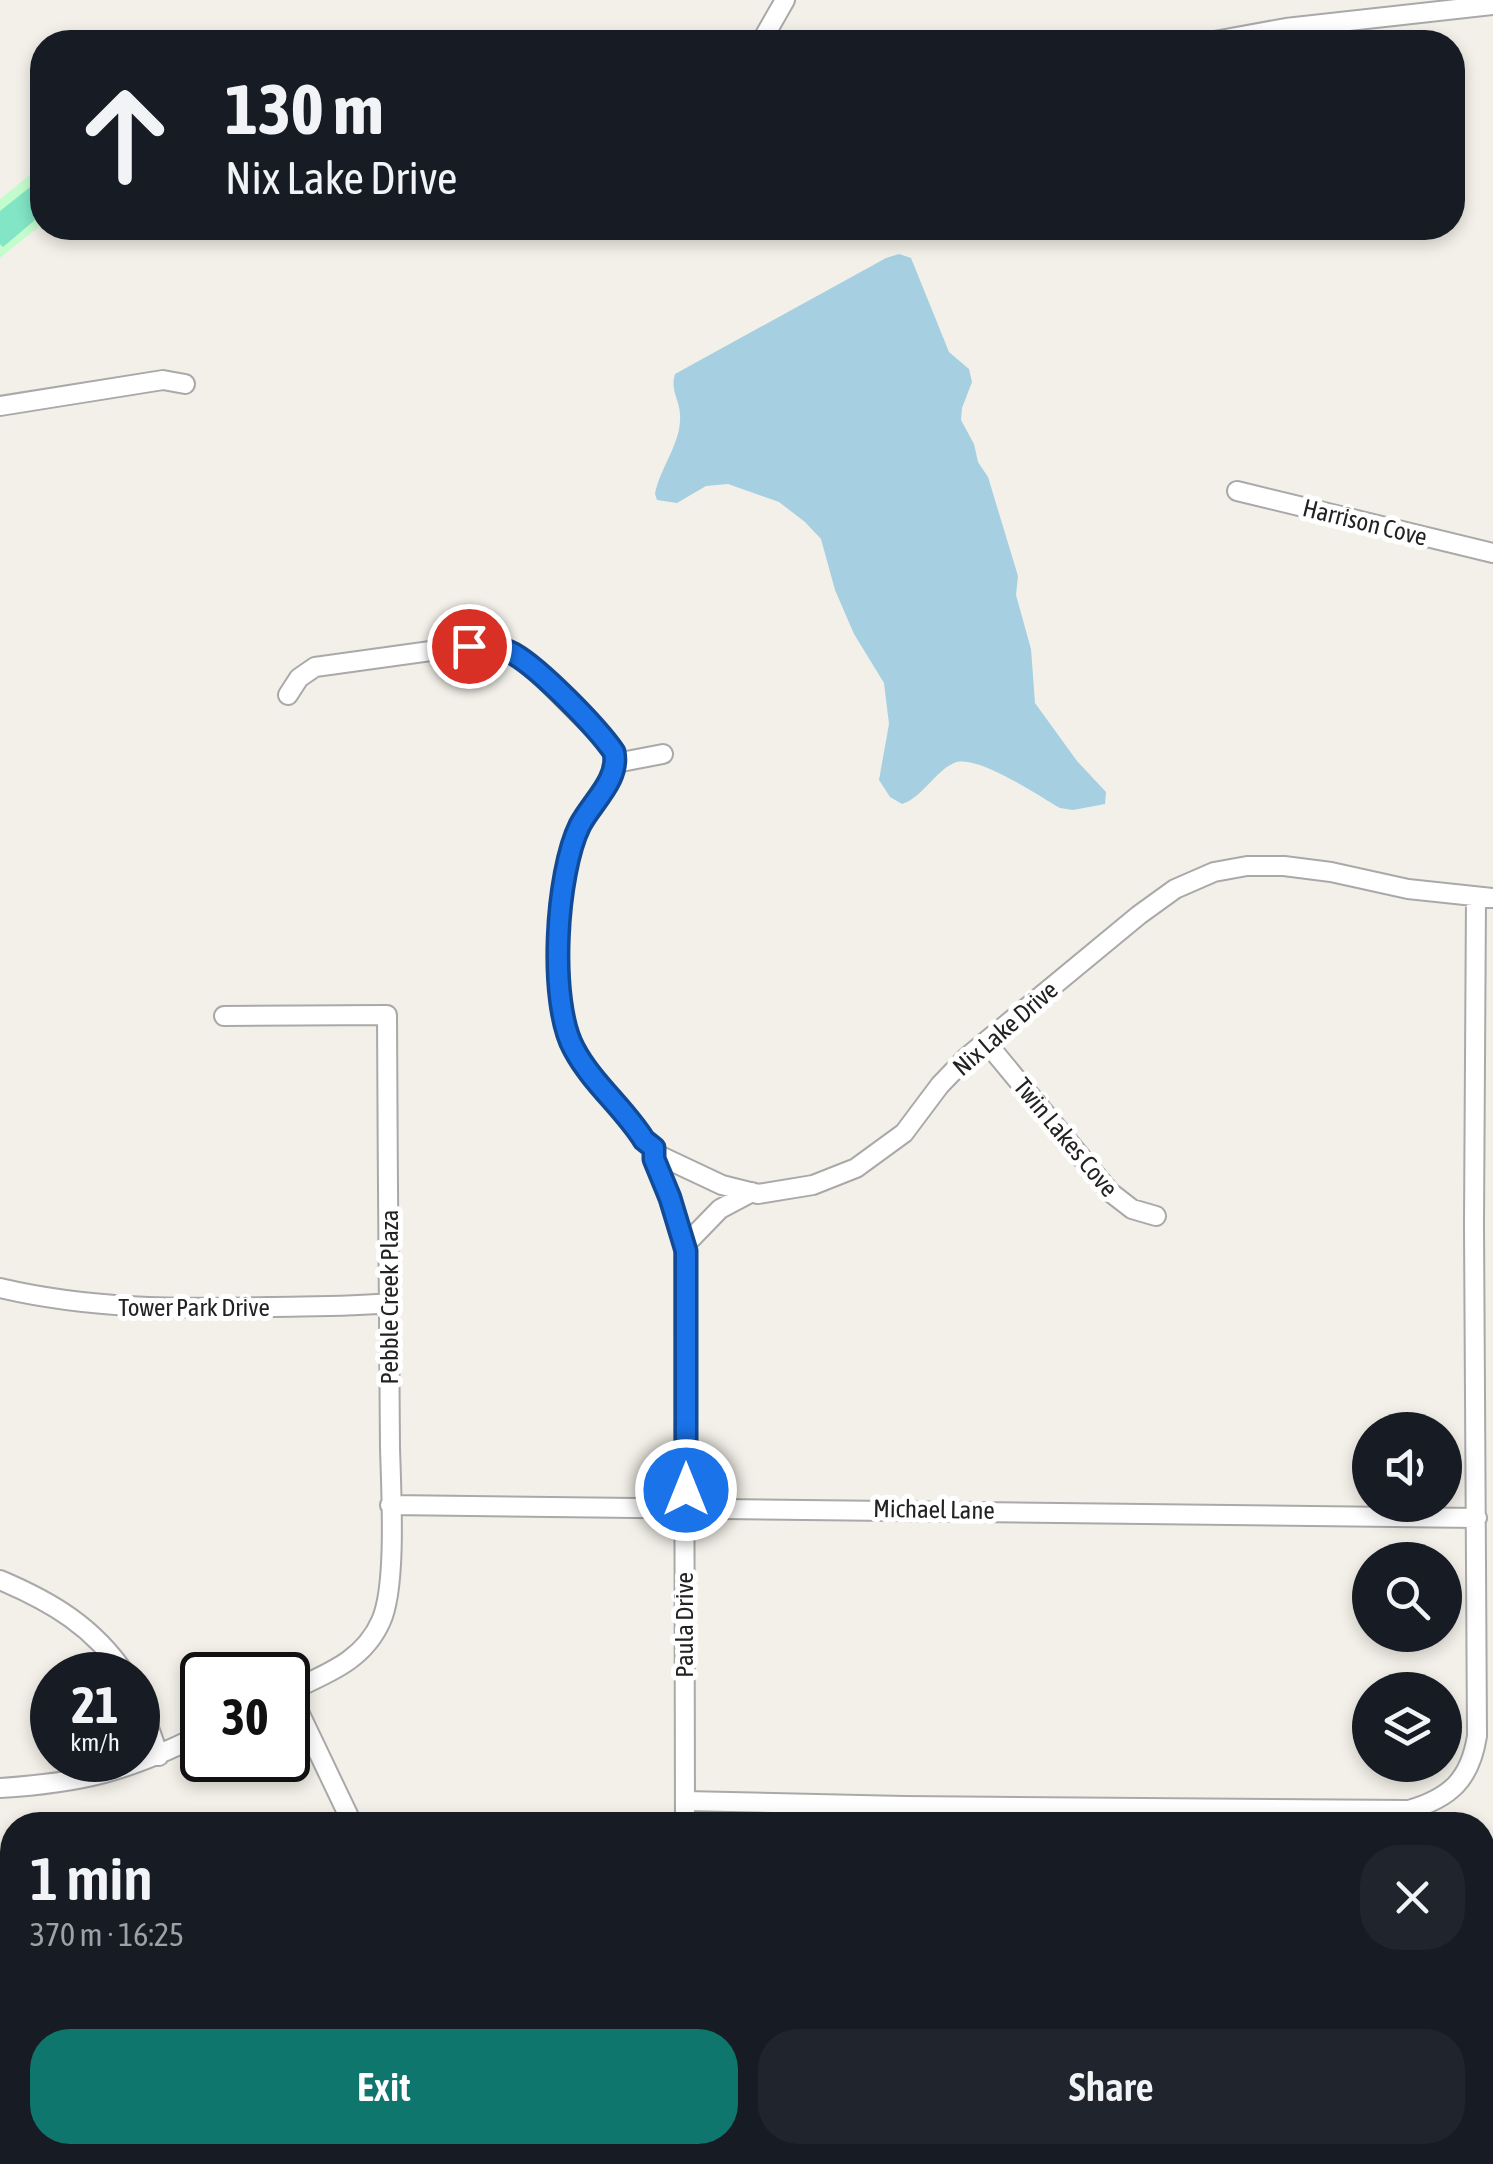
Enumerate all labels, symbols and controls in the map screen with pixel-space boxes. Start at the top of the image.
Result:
text: 130 m [225,69,384,149]
icon: ahead [60,70,190,200]
text: Nix Lake Drive [225,152,457,204]
street label: Harrison Cove [1300,493,1430,551]
pin [427,604,512,689]
icon: arrive [442,619,497,674]
street label: Nix Lake Drive [947,975,1063,1081]
street label: Twin Lakes Cove [1008,1072,1124,1202]
street label: Pebble Creek Plaza [375,1210,403,1384]
street label: Tower Park Drive [118,1293,270,1321]
map controls [1352,1412,1462,1782]
button: sound [1352,1412,1462,1522]
position arrow [634,1438,738,1542]
street label: Michael Lane [873,1494,995,1524]
button: search [1352,1542,1462,1652]
street label: Paula Drive [670,1572,698,1678]
speed limit sign: 30 [180,1652,310,1782]
button: layers [1352,1672,1462,1782]
text: 21 [71,1676,118,1734]
text: km/h [70,1728,120,1756]
text: 1 min [30,1844,153,1913]
button: close [1360,1845,1465,1950]
text: 370 m · 16:25 [30,1916,184,1953]
button: Exit [30,2029,738,2144]
button: Share [758,2029,1465,2144]

